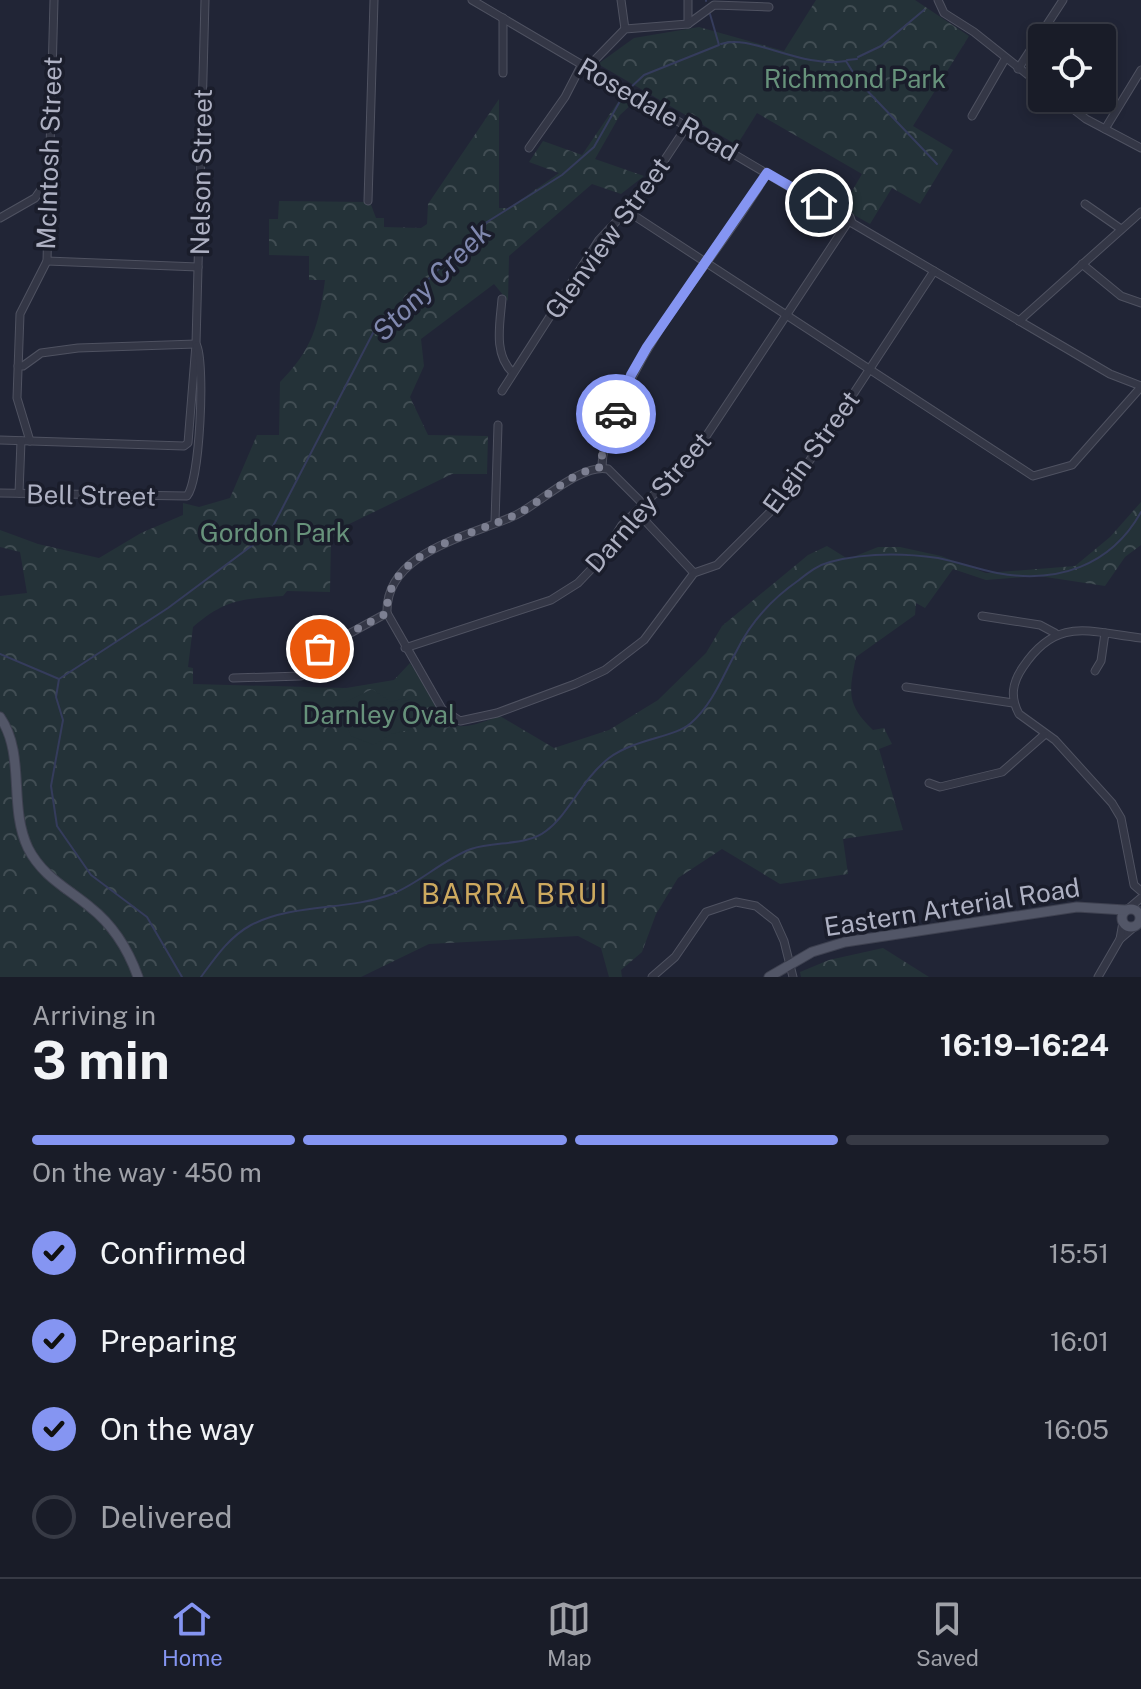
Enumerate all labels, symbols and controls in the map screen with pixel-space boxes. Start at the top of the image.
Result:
map controls [1028,24,1116,112]
button: locate [1028,24,1116,112]
street label: Rosedale Road [573,51,743,167]
street label: McIntosh Street [30,56,68,250]
park label: Richmond Park [764,63,946,94]
street label: Nelson Street [184,88,218,256]
street label: Glenview Street [538,151,676,325]
pin [785,169,853,237]
icon: home [797,181,841,225]
water label: Stony Creek [365,215,497,347]
courier [576,374,656,454]
street label: Elgin Street [756,385,866,519]
icon: car [594,392,638,436]
street label: Darnley Street [579,426,717,578]
street label: Bell Street [26,478,156,512]
park label: Gordon Park [200,517,350,548]
pin [286,615,354,683]
icon: bag [298,627,342,671]
park label: Darnley Oval [302,699,456,730]
street label: Eastern Arterial Road [822,871,1082,943]
district label: BARRA BRUI [421,877,609,910]
text: Arriving in [32,1000,156,1031]
text: 16:19–16:24 [940,1027,1109,1063]
text: 3 min [32,1030,170,1091]
text: On the way · 450 m [32,1157,262,1188]
icon: check [32,1231,76,1275]
text: Confirmed [100,1235,246,1271]
text: 15:51 [1049,1238,1109,1269]
icon: check [32,1319,76,1363]
text: Preparing [100,1323,237,1359]
text: 16:01 [1050,1326,1109,1357]
icon: check [32,1407,76,1451]
text: On the way [100,1411,254,1447]
text: 16:05 [1044,1414,1109,1445]
text: Delivered [100,1499,232,1535]
tab: Home [162,1597,223,1671]
tab: Map [547,1597,592,1671]
tab: Saved [916,1597,979,1671]

